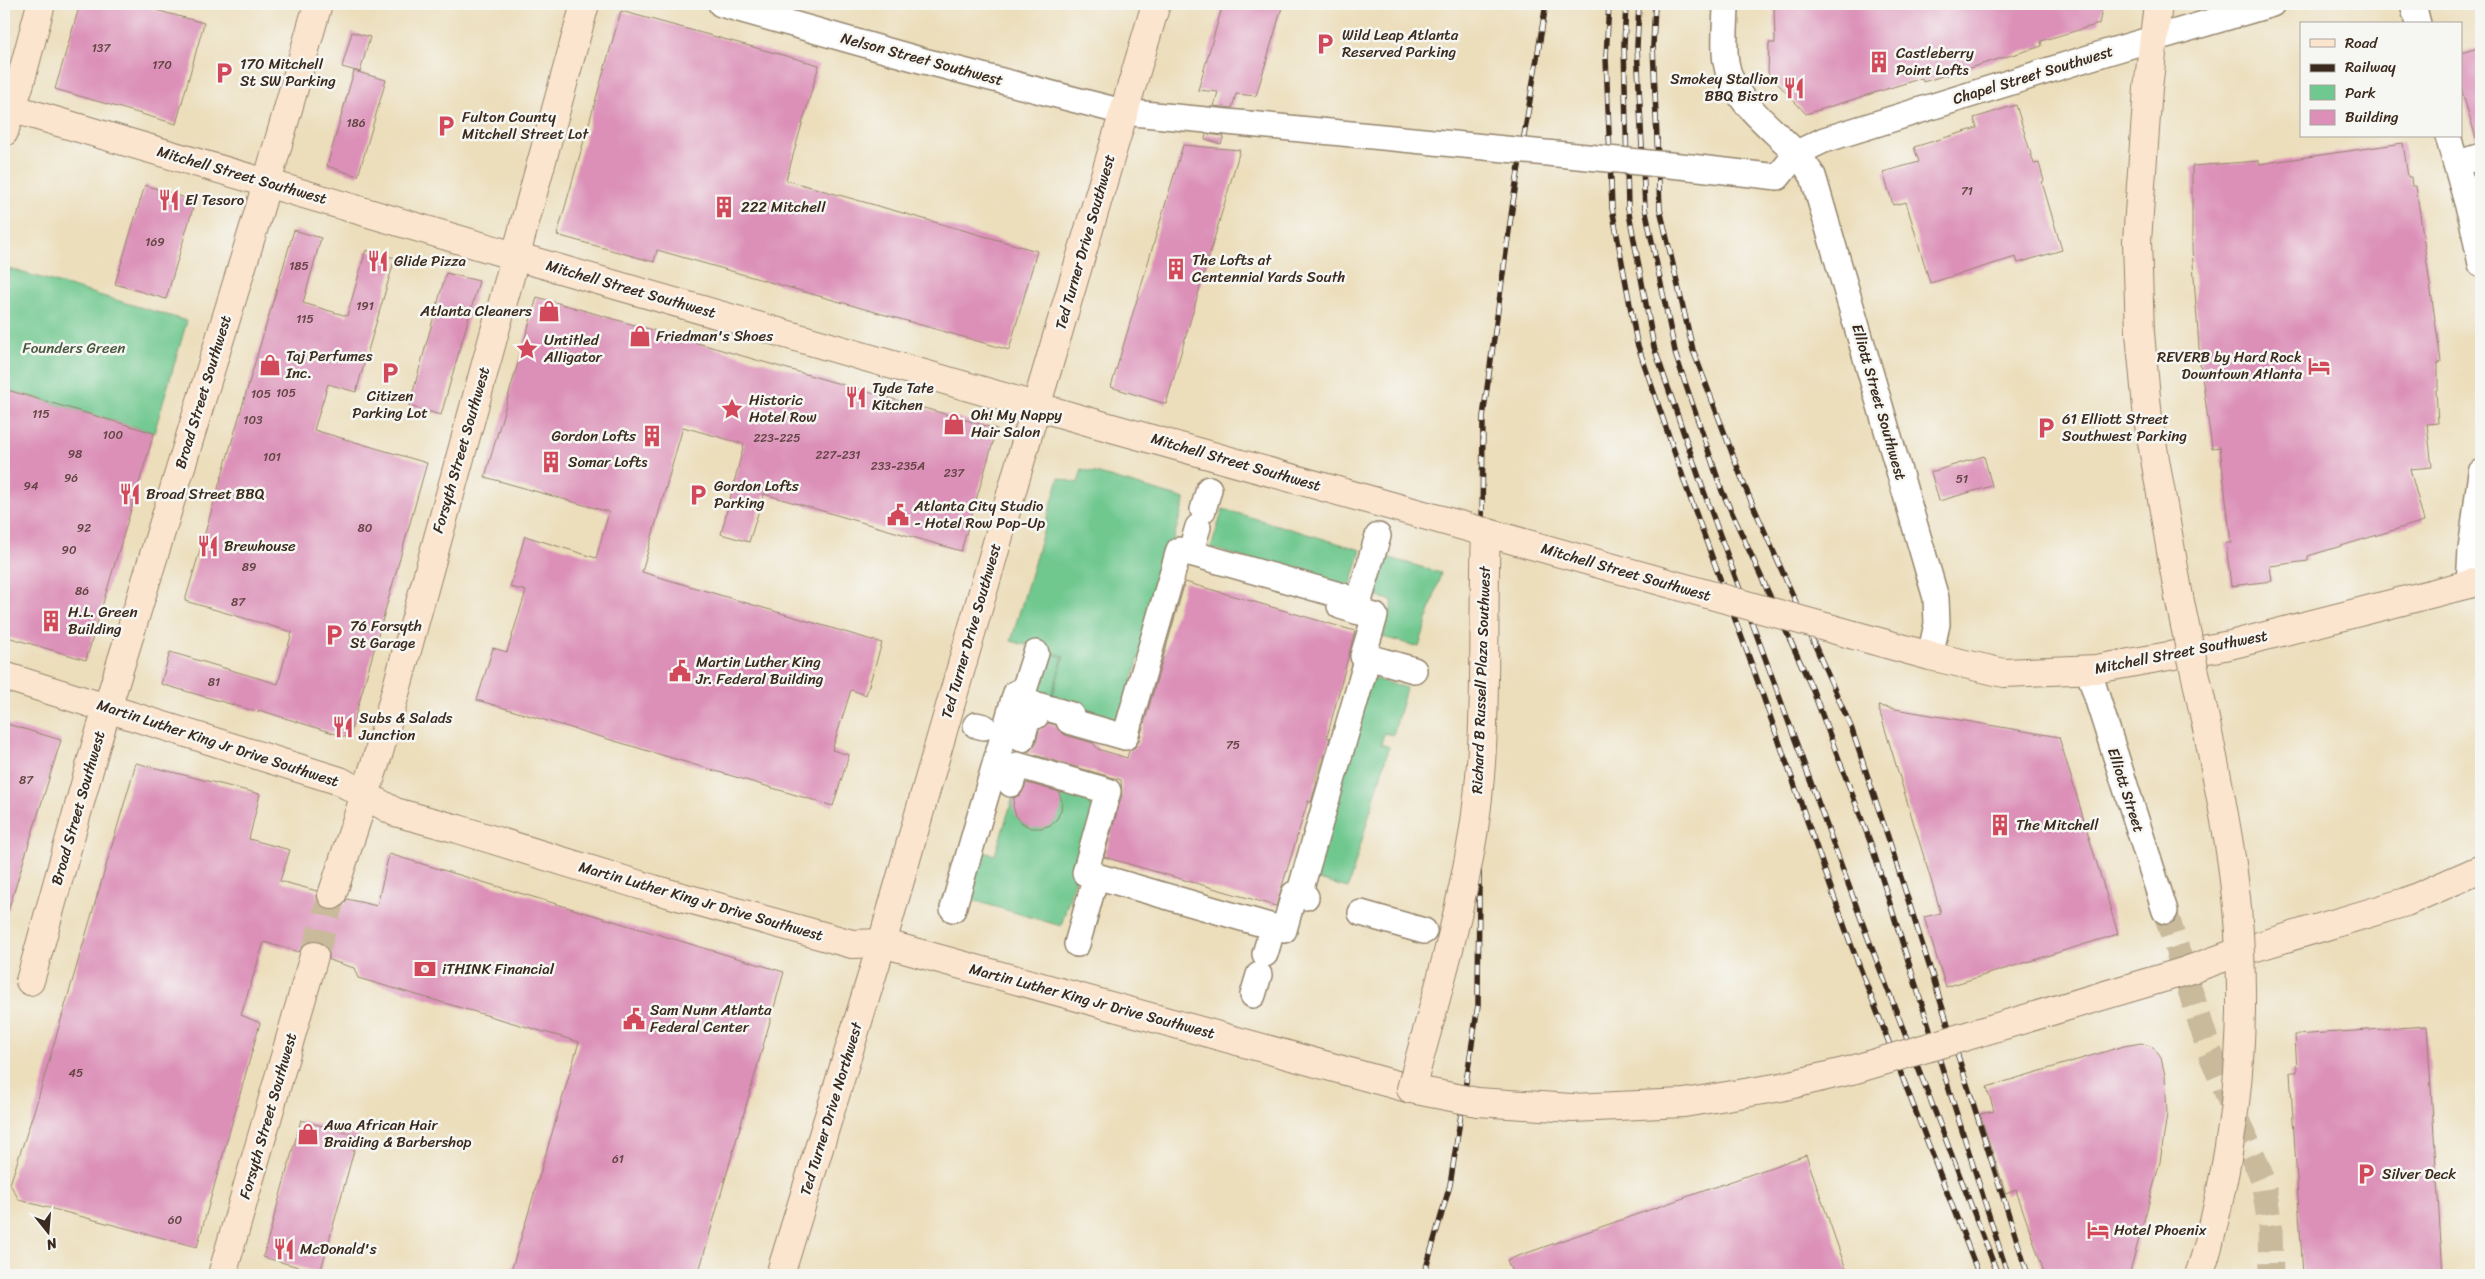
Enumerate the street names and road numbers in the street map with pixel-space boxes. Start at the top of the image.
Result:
street label: Nelson Street Southwest [838,25,1006,93]
street label: Chapel Street Southwest [1950,38,2117,112]
street label: Mitchell Street Southwest [154,138,330,212]
street label: Ted Turner Drive Southwest [1048,151,1123,333]
street label: Mitchell Street Southwest [543,252,719,326]
street label: Broad Street Southwest [167,312,239,472]
street label: Elliott Street Southwest [1844,321,1914,484]
street label: Forsyth Street Southwest [425,363,497,536]
street label: Mitchell Street Southwest [1148,425,1324,499]
street label: Mitchell Street Southwest [1538,535,1714,609]
street label: Ted Turner Drive Southwest [934,540,1009,722]
street label: Richard B Russell Plaza Southwest [1464,565,1498,794]
street label: Mitchell Street Southwest [2092,622,2270,682]
street label: Martin Luther King Jr Drive Southwest [94,692,343,795]
street label: Broad Street Southwest [44,727,113,888]
street label: Elliott Street [2100,744,2152,836]
street label: Martin Luther King Jr Drive Southwest [576,854,827,949]
street label: Martin Luther King Jr Drive Southwest [966,956,1218,1046]
street label: Ted Turner Drive Northwest [792,1018,870,1199]
street label: Forsyth Street Southwest [232,1029,304,1202]

